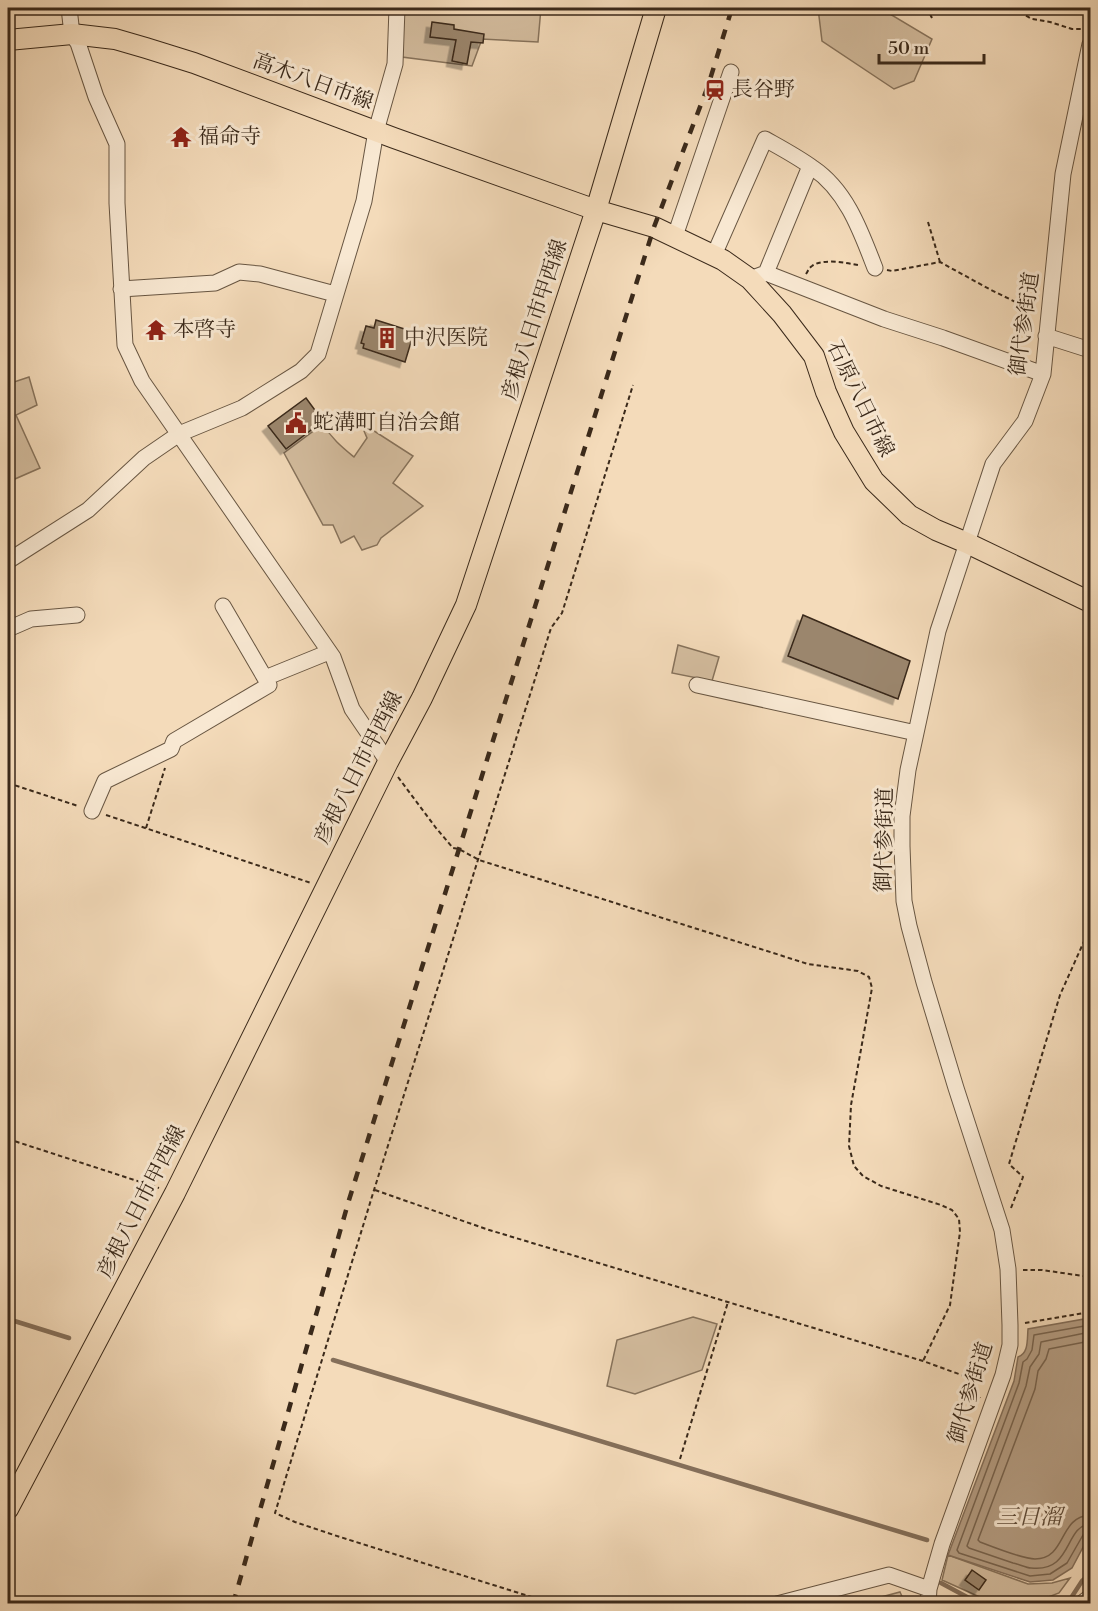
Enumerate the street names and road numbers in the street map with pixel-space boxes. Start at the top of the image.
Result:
street label: 高木八日市線 [249,48,377,116]
street label: 彦根八日市甲西線 [497,236,573,404]
street label: 御代参街道 [1005,270,1045,378]
street label: 石原八日市線 [821,337,899,461]
street label: 彦根八日市甲西線 [309,687,409,849]
street label: 御代参街道 [871,787,899,893]
street label: 彦根八日市甲西線 [92,1121,192,1283]
street label: 御代参街道 [943,1339,999,1447]

